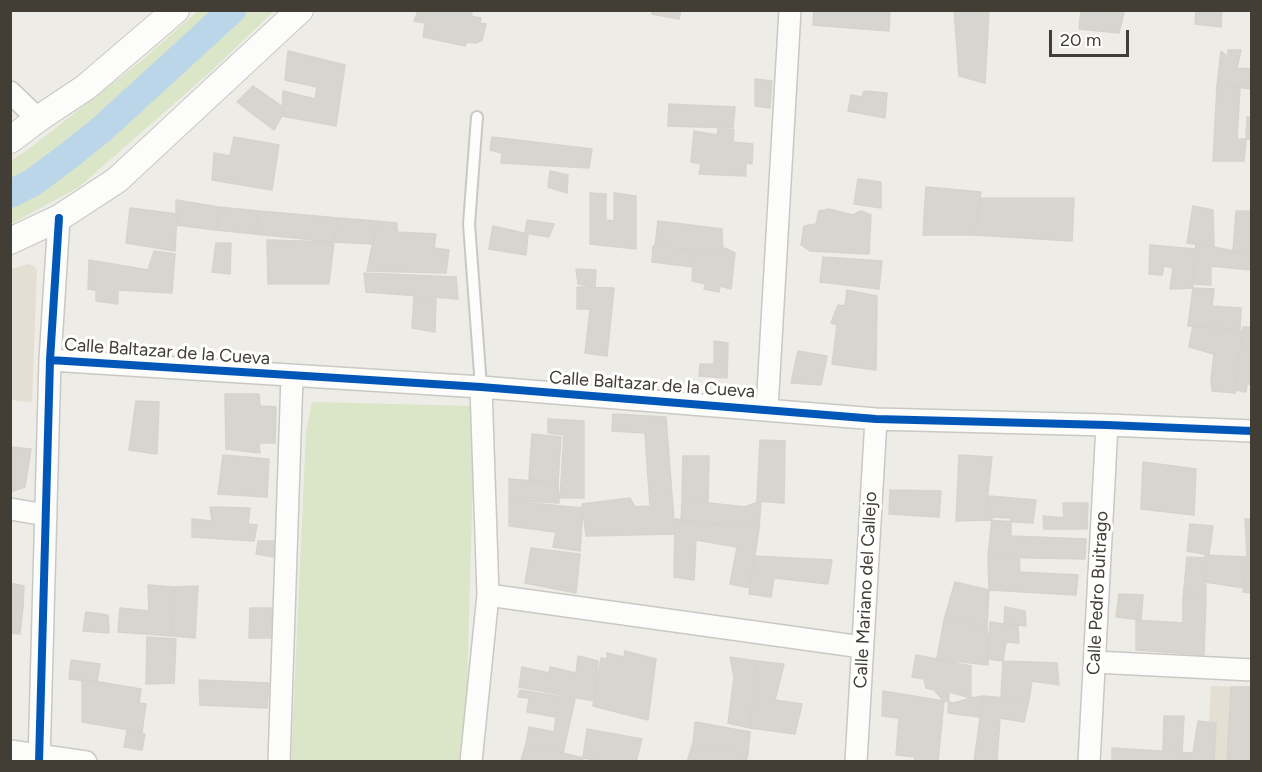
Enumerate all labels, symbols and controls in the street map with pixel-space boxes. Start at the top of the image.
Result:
scale bar [1052,18,1132,56]
text: 20 m [1060,29,1101,51]
street label: Calle Baltazar de la Cueva [63,334,271,370]
street label: Calle Baltazar de la Cueva [548,367,756,403]
street label: Calle Mariano del Callejo [850,491,882,689]
street label: Calle Pedro Buitrago [1083,510,1113,676]

